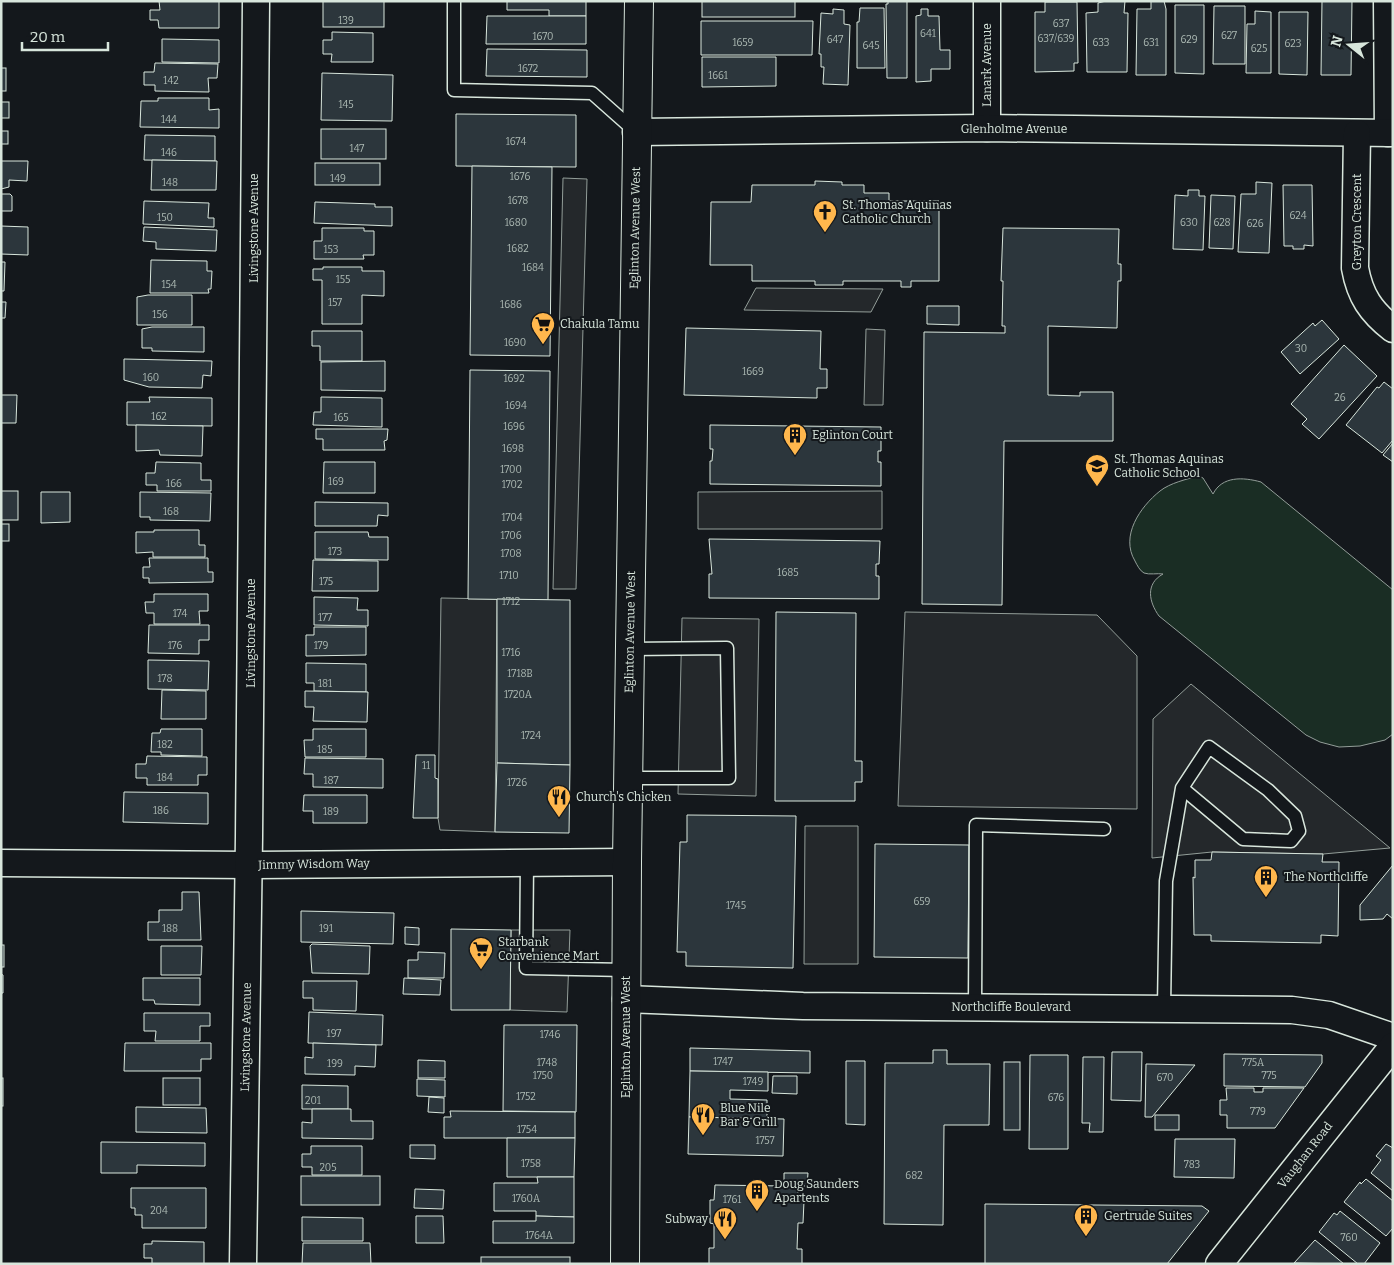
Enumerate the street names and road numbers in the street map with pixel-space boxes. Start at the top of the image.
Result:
street label: Lanark Avenue [980,23,994,107]
street label: Glenholme Avenue [961,122,1067,136]
street label: Eglinton Avenue West [627,166,643,289]
street label: Livingstone Avenue [247,173,261,283]
street label: Greyton Crescent [1350,173,1364,270]
street label: Eglinton Avenue West [622,570,638,693]
street label: Livingstone Avenue [244,578,258,688]
street label: Jimmy Wisdom Way [257,856,371,872]
street label: Eglinton Avenue West [619,975,633,1098]
street label: Livingstone Avenue [238,982,254,1092]
street label: Northcliffe Boulevard [951,1000,1071,1014]
street label: Vaughan Road [1275,1119,1335,1191]

